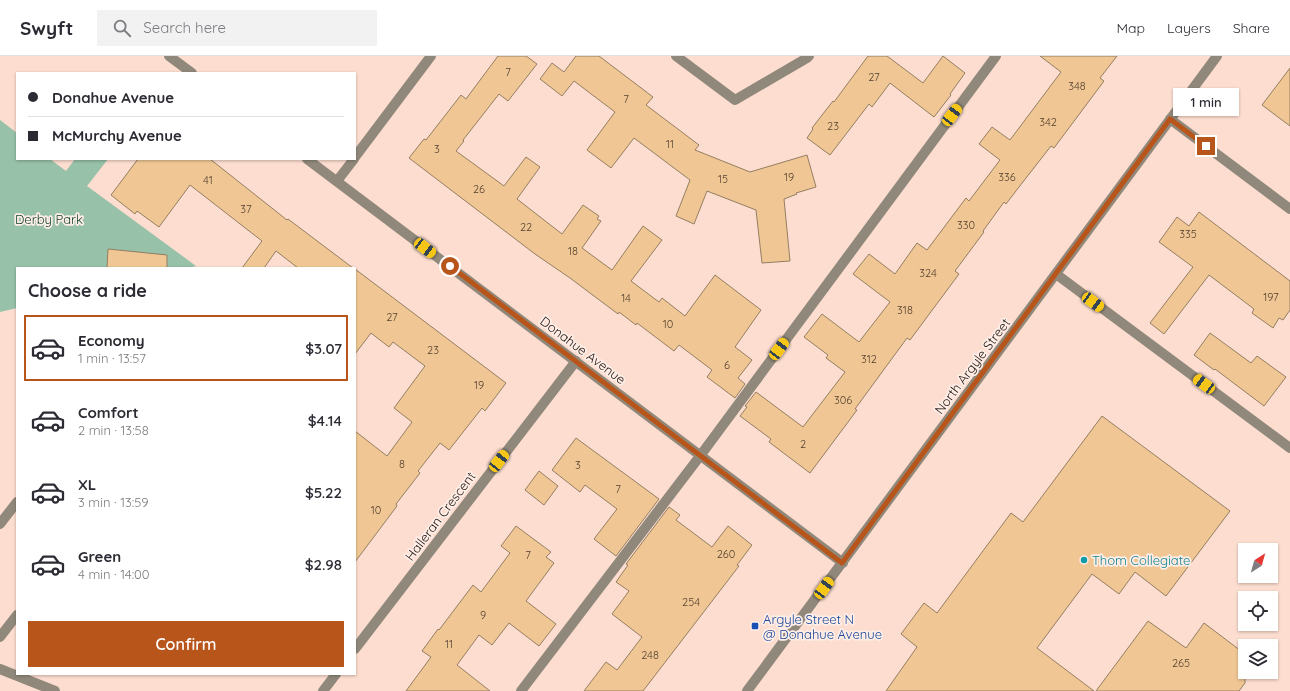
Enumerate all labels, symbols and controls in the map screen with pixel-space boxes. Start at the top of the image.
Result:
search box [97,10,377,46]
text: Swyft [20,16,73,40]
icon: search [111,17,133,39]
text: Search here [143,18,226,37]
text: Map [1116,19,1145,37]
text: Layers [1167,19,1211,37]
text: Share [1233,19,1270,37]
house number: 7 [505,65,511,79]
house number: 27 [868,70,880,84]
house number: 348 [1068,79,1086,93]
text: Donahue Avenue [52,88,174,107]
callout: 1 min [1173,88,1239,116]
house number: 7 [623,92,629,106]
text: 1 min [1190,94,1222,110]
car [940,102,964,128]
house number: 342 [1039,115,1057,129]
house number: 23 [827,119,839,133]
text: McMurchy Avenue [52,126,182,145]
house number: 11 [666,137,674,151]
route end [1197,137,1215,155]
house number: 3 [434,142,440,156]
house number: 19 [784,170,794,184]
house number: 336 [998,170,1016,184]
house number: 15 [718,172,728,186]
house number: 41 [203,173,213,187]
house number: 26 [473,182,485,196]
house number: 37 [240,202,252,216]
park label: Derby Park [15,211,83,227]
house number: 330 [957,218,975,232]
house number: 22 [520,220,532,234]
house number: 335 [1179,227,1197,241]
car [412,236,438,260]
house number: 18 [568,244,578,258]
route start [441,257,459,275]
house number: 324 [919,266,937,280]
text: Choose a ride [28,279,147,302]
car [1080,290,1106,314]
house number: 197 [1263,290,1279,304]
house number: 14 [621,291,631,305]
house number: 318 [897,303,913,317]
house number: 27 [386,310,398,324]
street label: Donahue Avenue [537,313,629,387]
street label: North Argyle Street [931,315,1013,417]
house number: 10 [663,317,673,331]
icon: car [30,330,66,366]
text: Economy [78,331,145,350]
car [767,336,791,362]
text: $3.07 [305,339,342,358]
house number: 23 [427,343,439,357]
text: 1 min · 13:57 [78,350,146,366]
house number: 312 [861,352,877,366]
house number: 6 [724,358,730,372]
car [1191,372,1217,396]
house number: 19 [474,378,484,392]
house number: 306 [834,393,852,407]
icon: car [30,402,66,438]
text: Comfort [78,403,139,422]
text: $4.14 [308,411,342,430]
text: 2 min · 13:58 [78,422,149,438]
house number: 2 [800,437,806,451]
car [487,448,511,474]
house number: 8 [399,457,405,471]
house number: 3 [575,458,581,472]
street label: Halleran Crescent [401,469,479,563]
icon: car [30,474,66,510]
text: XL [78,475,96,494]
house number: 7 [615,482,621,496]
text: $5.22 [305,483,342,502]
text: 3 min · 13:59 [78,494,149,510]
house number: 10 [371,503,381,517]
north arrow [1238,543,1278,583]
map controls [1238,543,1278,679]
icon: car [30,546,66,582]
text: Green [78,547,121,566]
house number: 260 [717,547,735,561]
house number: 7 [525,548,531,562]
place label: Thom Collegiate [1092,552,1190,568]
text: $2.98 [305,555,342,574]
marker: Thom Collegiate [1079,555,1089,565]
text: 4 min · 14:00 [78,566,150,582]
car [812,575,836,601]
button: locate [1238,591,1278,631]
house number: 254 [682,595,700,609]
house number: 9 [480,608,486,622]
place label: Argyle Street N @ Donahue Avenue [763,611,882,642]
button: Confirm [28,621,344,667]
marker: Argyle Street N @ Donahue Avenue [750,621,760,631]
house number: 11 [445,637,453,651]
button: layers [1238,639,1278,679]
house number: 248 [641,648,659,662]
house number: 265 [1172,656,1190,670]

